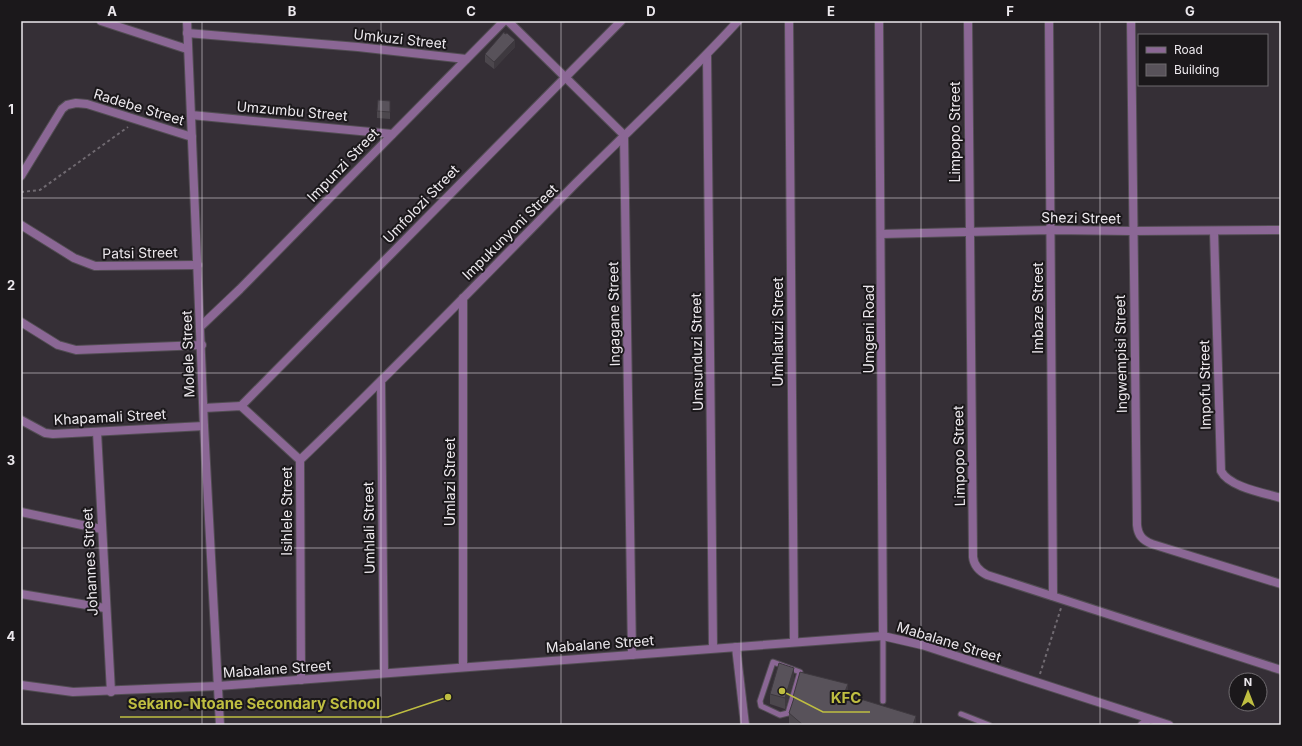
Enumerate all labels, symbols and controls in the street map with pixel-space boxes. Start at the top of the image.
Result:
text: A [107,3,117,19]
text: B [288,3,297,19]
text: C [466,3,476,19]
text: D [646,3,656,19]
text: E [827,3,835,19]
text: F [1006,3,1014,19]
text: G [1185,3,1195,19]
street label: Umkuzi Street [353,25,448,52]
legend [1138,34,1268,86]
text: Road [1174,42,1203,57]
text: Building [1174,62,1219,77]
street label: Limpopo Street [946,81,963,182]
street label: Radebe Street [92,85,187,128]
street label: Umzumbu Street [236,97,349,124]
text: 1 [8,101,14,117]
street label: Impunzi Street [303,124,382,205]
street label: Umfolozi Street [379,161,462,246]
street label: Impukunyoni Street [458,180,561,283]
street label: Shezi Street [1041,208,1121,227]
street label: Patsi Street [102,243,178,262]
street label: Ingagane Street [604,261,623,367]
street label: Imbaze Street [1029,262,1046,354]
text: 2 [7,277,15,293]
street label: Umhlatuzi Street [769,277,786,387]
street label: Umgeni Road [860,285,877,373]
street label: Umsunduzi Street [687,292,706,411]
street label: Ingwempisi Street [1111,294,1130,413]
street label: Molele Street [177,310,198,398]
street label: Impofu Street [1195,340,1214,430]
street label: Khapamali Street [53,405,167,428]
street label: Limpopo Street [949,405,968,507]
street label: Umlazi Street [441,437,458,526]
text: 3 [7,452,15,468]
street label: Isihlele Street [278,466,295,556]
street label: Umhlali Street [359,481,378,574]
street label: Johannes Street [78,507,101,616]
street label: Mabalane Street [895,618,1004,666]
text: 4 [7,628,16,644]
street label: Mabalane Street [545,631,655,656]
street label: Mabalane Street [222,656,332,681]
north arrow [1228,672,1268,712]
text: N [1244,675,1252,689]
callout: KFC [823,685,870,712]
text: KFC [831,688,861,707]
callout: Sekano-Ntoane Secondary School [120,690,388,717]
text: Sekano-Ntoane Secondary School [128,694,380,713]

